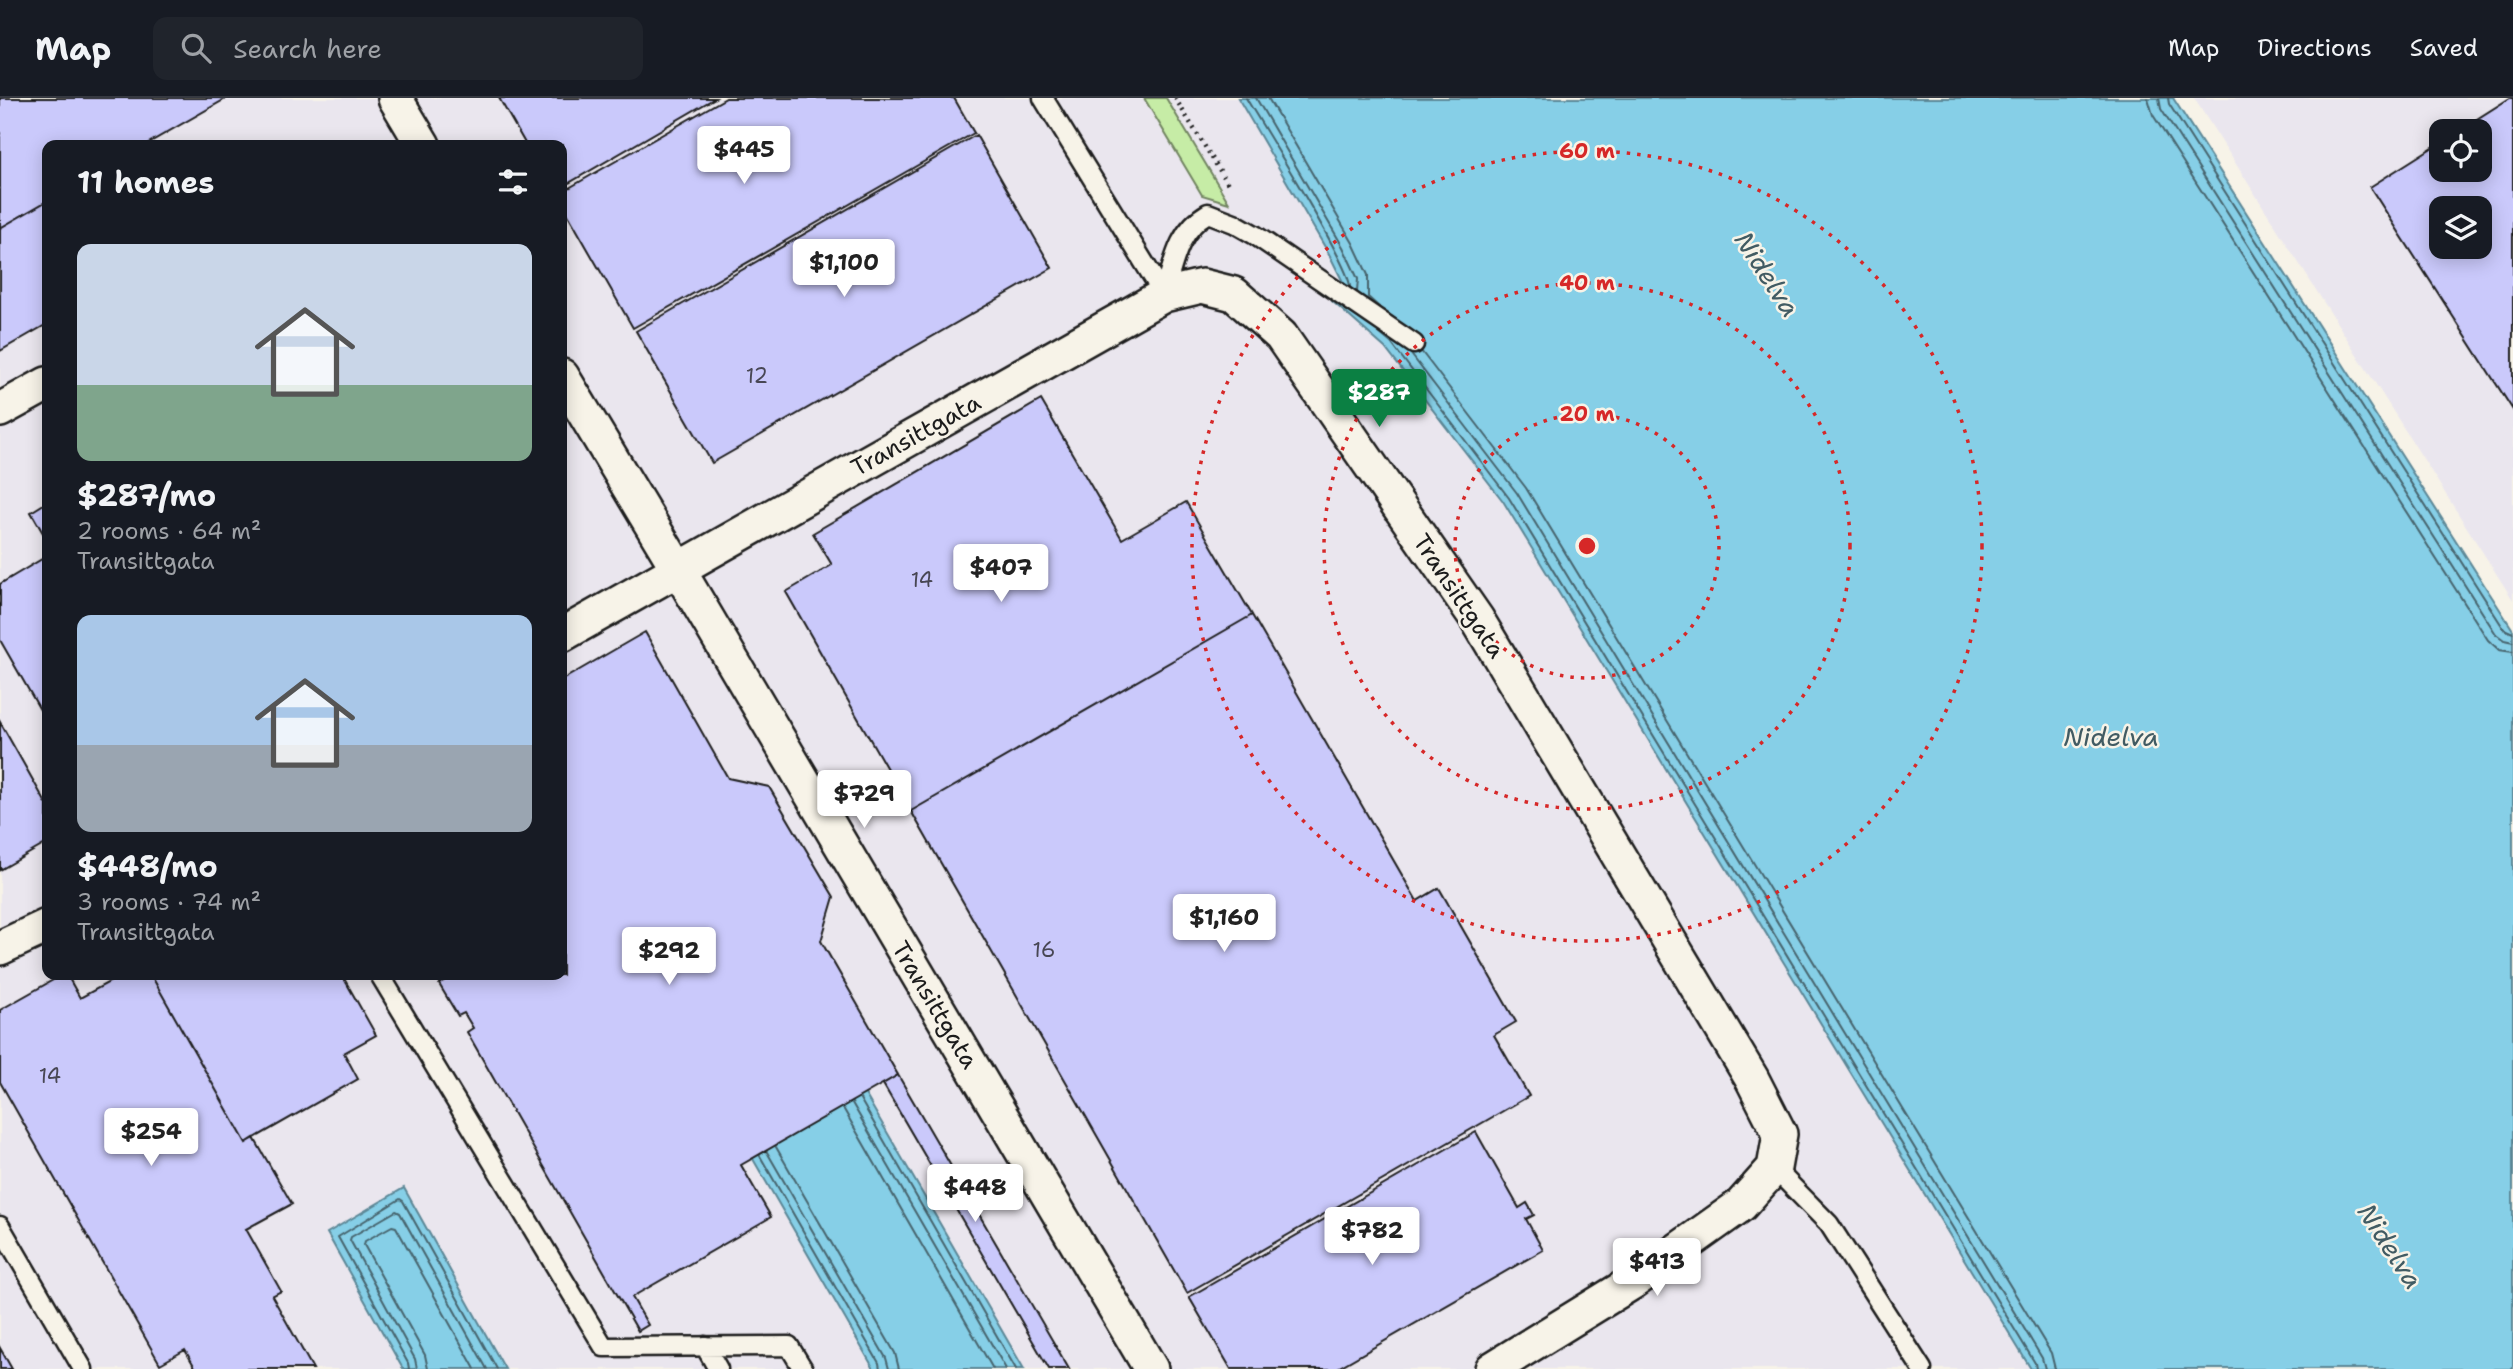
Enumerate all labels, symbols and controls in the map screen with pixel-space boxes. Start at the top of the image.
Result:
search box [153,17,643,80]
text: Map [35,26,111,71]
icon: search [177,29,215,67]
text: Search here [233,31,382,66]
text: Map [2168,32,2219,64]
text: Directions [2257,32,2372,64]
text: Saved [2410,32,2478,64]
map controls [2429,119,2492,259]
button: locate [2429,119,2492,182]
pin: $445 [703,126,785,186]
text: $445 [713,134,775,164]
text: 60 m [1559,137,1615,165]
text: 11 homes [77,162,214,203]
icon: filters [494,163,532,201]
button: layers [2429,196,2492,259]
water label: Nidelva [1727,224,1808,323]
pin: $1,100 [787,240,901,299]
text: $1,100 [809,247,879,277]
text: 40 m [1559,269,1615,297]
icon: home [242,289,368,415]
house number: 12 [746,362,768,390]
pin: $287 [1338,370,1420,429]
text: $287 [1347,377,1411,407]
street label: Transittgata [845,386,987,484]
text: 20 m [1559,400,1615,428]
text: $287/mo [77,475,216,516]
text: 2 rooms · 64 m² [77,516,261,546]
street label: Transittgata [1406,528,1512,665]
centre of rings [1575,534,1599,558]
pin: $407 [960,545,1042,604]
text: Transittgata [77,546,215,576]
text: $407 [969,552,1033,582]
house number: 14 [911,566,933,594]
icon: home [242,660,368,786]
water label: Nidelva [2063,719,2159,754]
pin: $729 [823,770,905,830]
text: $729 [833,778,895,808]
text: $448/mo [77,846,218,887]
text: 3 rooms · 74 m² [77,887,261,917]
pin: $1,160 [1167,894,1281,954]
text: $1,160 [1189,902,1259,932]
text: Transittgata [77,917,215,947]
pin: $292 [628,928,710,987]
text: $292 [638,935,700,965]
street label: Transittgata [884,935,986,1075]
house number: 16 [1033,936,1055,964]
house number: 14 [39,1062,61,1090]
pin: $254 [110,1108,192,1168]
text: $254 [120,1116,182,1146]
pin: $448 [934,1164,1016,1224]
text: $448 [943,1172,1007,1202]
water label: Nidelva [2350,1196,2431,1295]
pin: $782 [1331,1208,1413,1267]
text: $782 [1340,1215,1404,1245]
pin: $413 [1616,1238,1698,1298]
text: $413 [1629,1246,1685,1276]

